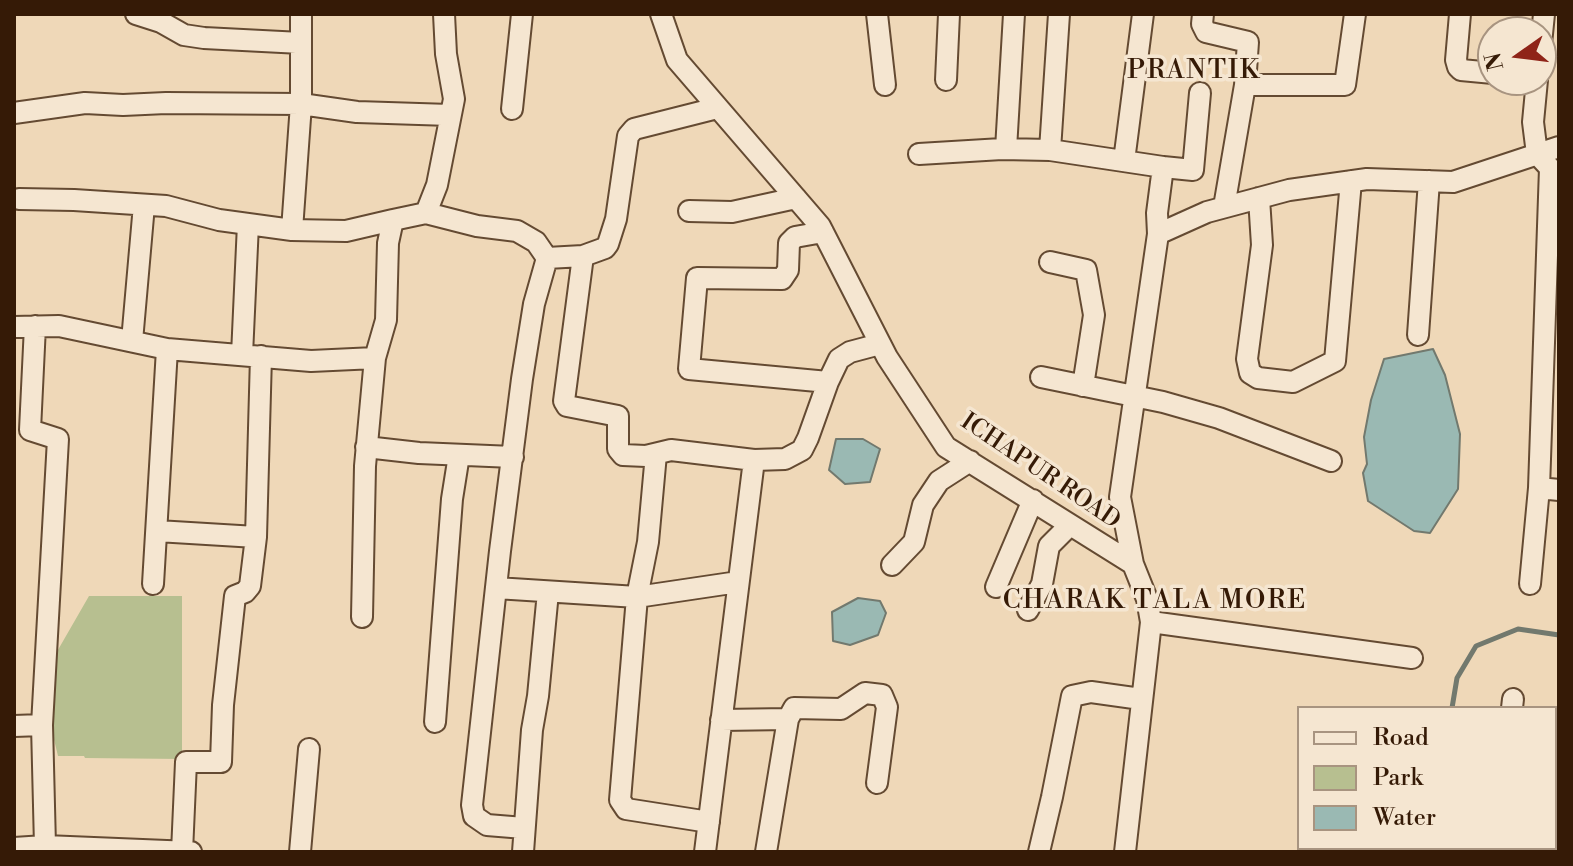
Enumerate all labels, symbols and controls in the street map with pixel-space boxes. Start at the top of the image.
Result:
north arrow [1477,16,1557,96]
text: N [1480,50,1510,73]
district label: PRANTIK [1127,56,1261,88]
street label: ICHAPUR ROAD [955,408,1125,536]
district label: CHARAK TALA MORE [1003,586,1307,618]
legend [1297,706,1557,850]
text: Road [1373,723,1429,753]
text: Park [1373,763,1423,793]
text: Water [1373,803,1436,833]

